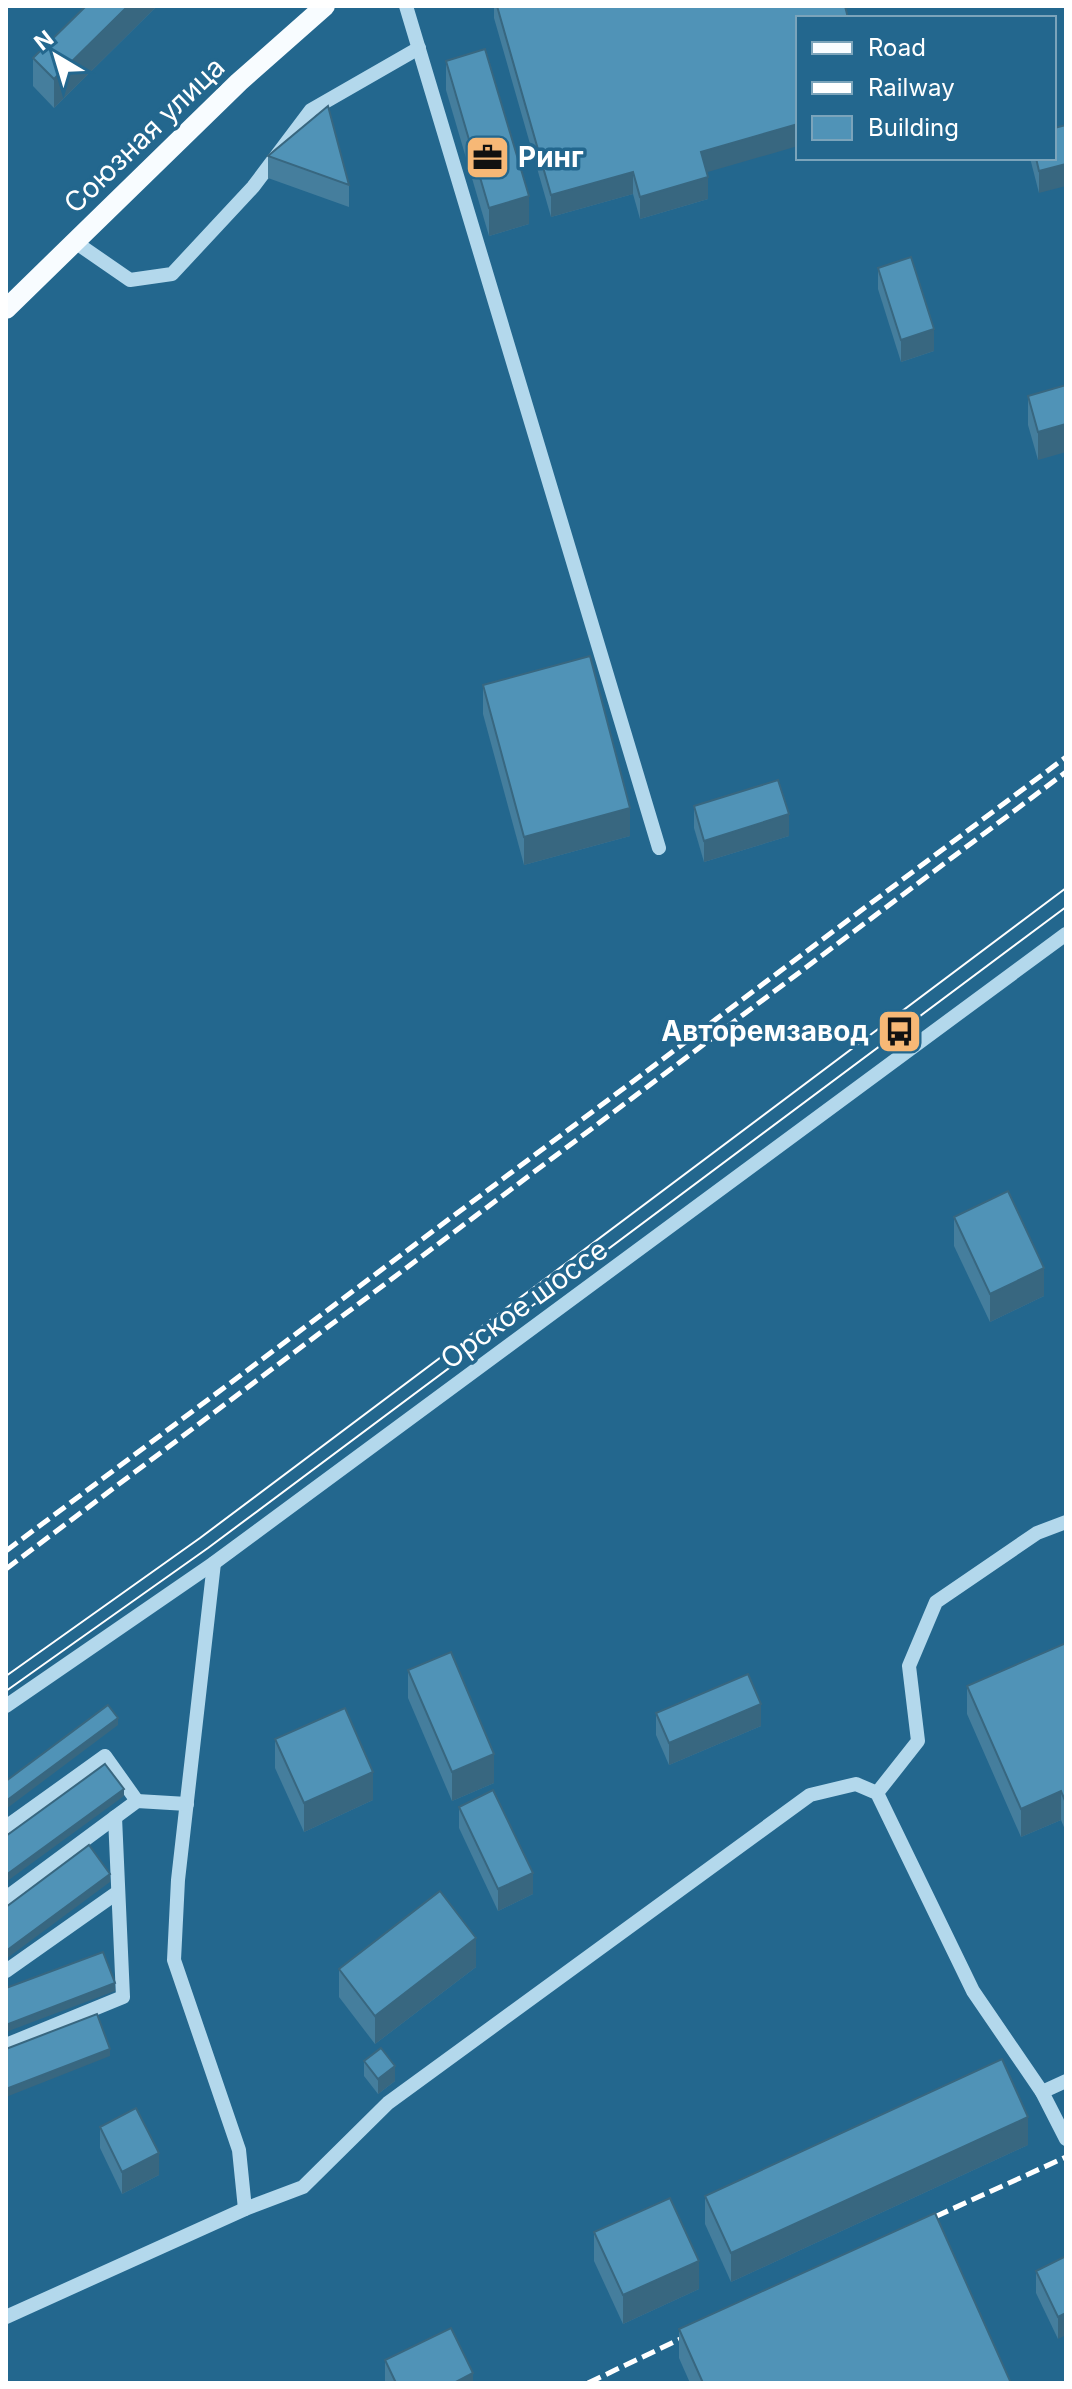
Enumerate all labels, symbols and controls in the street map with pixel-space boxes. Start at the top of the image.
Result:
north arrow [16,16,96,96]
legend [796,16,1056,160]
text: N [29,25,58,56]
text: Road [868,33,926,62]
street label: Союзная улица [57,50,231,220]
text: Railway [868,73,955,102]
text: Building [868,113,959,142]
office icon: Ринг [463,133,511,181]
place label: Ринг [518,140,584,174]
bus stop icon: Авторемзавод [876,1007,924,1055]
place label: Авторемзавод [661,1014,869,1048]
street label: Орское шоссе [434,1232,614,1376]

